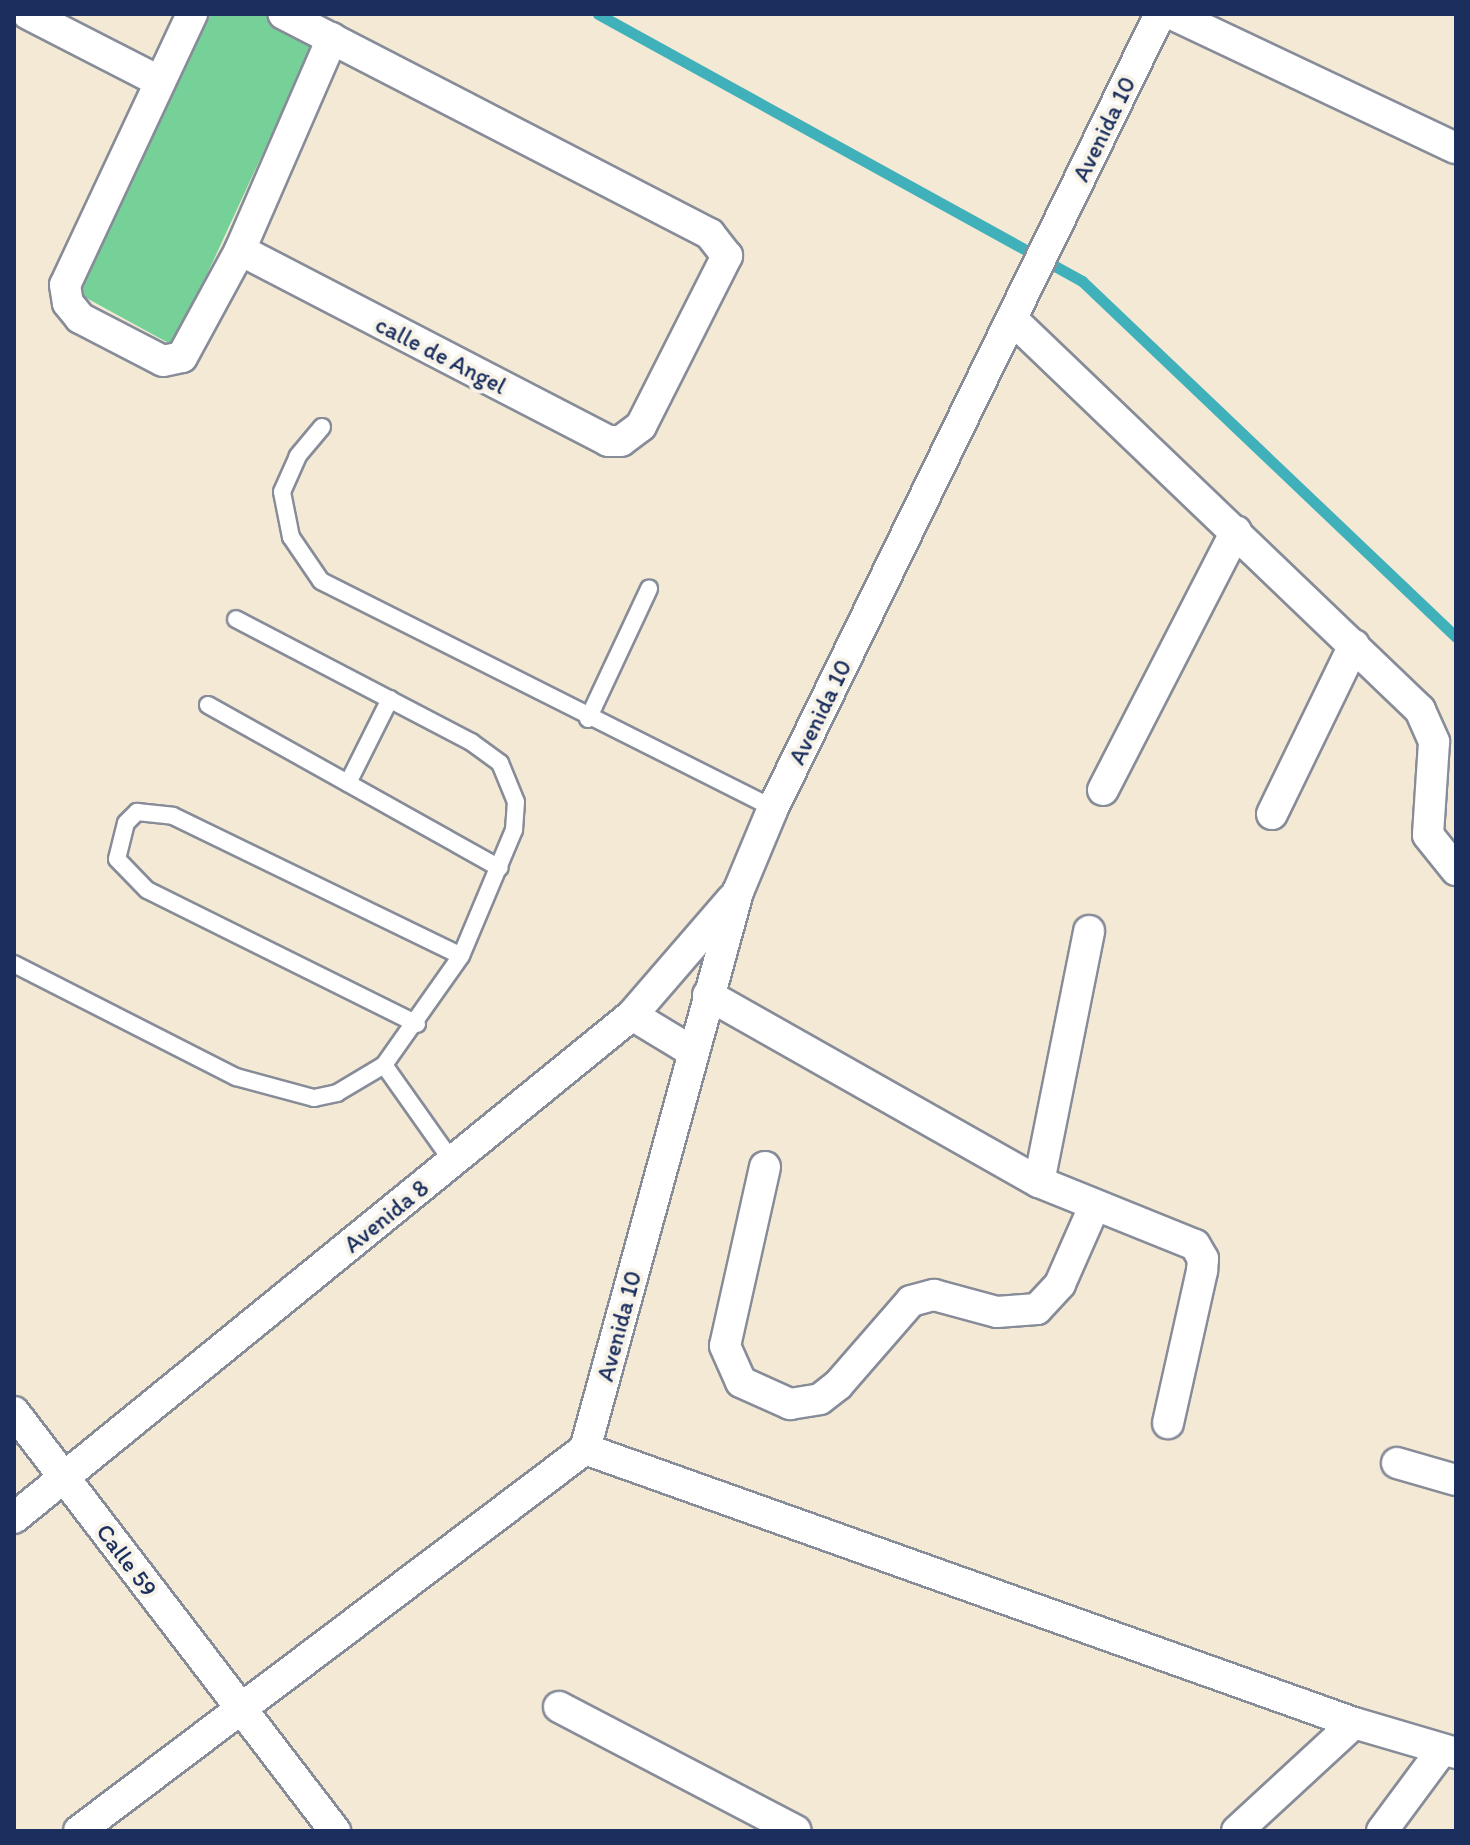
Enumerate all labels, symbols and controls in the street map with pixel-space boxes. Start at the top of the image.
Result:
street label: Avenida 10 [1066,72,1142,186]
street label: calle de Angel [371,310,511,400]
street label: Avenida 10 [782,655,858,769]
street label: Avenida 8 [338,1173,434,1259]
street label: Avenida 10 [590,1268,648,1384]
street label: Calle 59 [90,1518,164,1602]

